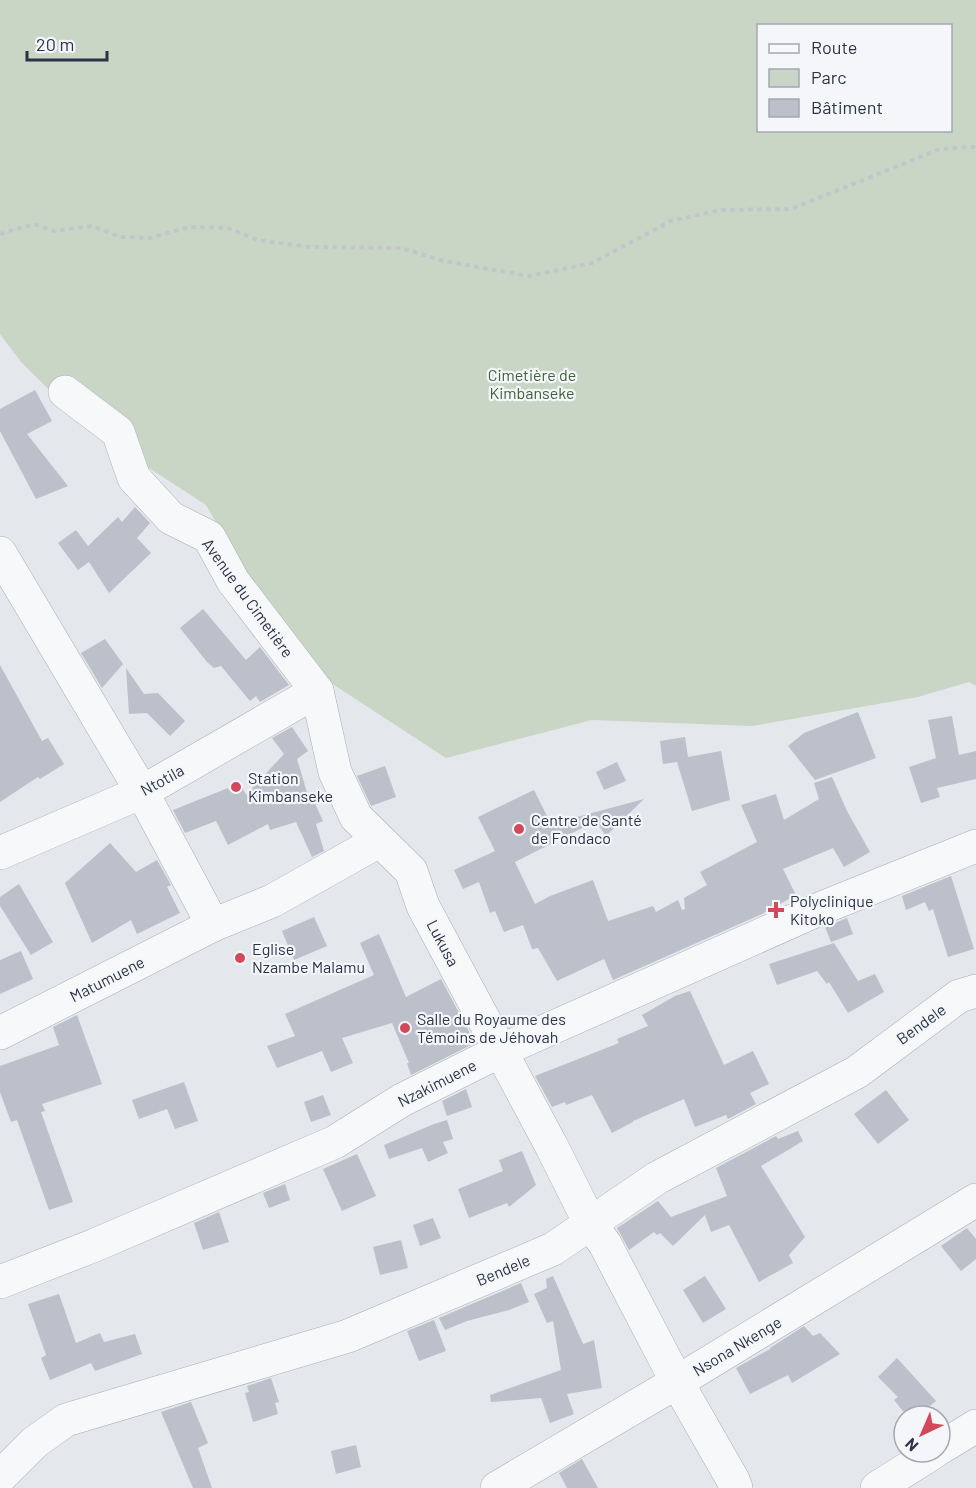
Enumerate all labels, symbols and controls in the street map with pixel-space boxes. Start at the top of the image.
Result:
scale bar [27,24,106,62]
legend [757,24,952,132]
text: 20 m [36,33,74,55]
text: Route [811,36,857,58]
text: Parc [811,66,847,88]
text: Bâtiment [811,96,883,118]
park label: Cimetière de Kimbanseke [488,365,576,402]
street label: Avenue du Cimetière [199,534,298,661]
street label: Ntotila [137,760,187,799]
place label: Station Kimbanseke [248,768,333,805]
marker: Station Kimbanseke [229,780,243,794]
place label: Centre de Santé de Fondaco [531,810,642,847]
marker: Centre de Santé de Fondaco [512,822,526,836]
place label: Polyclinique Kitoko [790,891,873,928]
marker: Polyclinique Kitoko [767,901,785,919]
street label: Lukusa [423,916,464,969]
place label: Eglise Nzambe Malamu [252,939,365,976]
marker: Eglise Nzambe Malamu [233,951,247,965]
street label: Matumuene [66,952,147,1005]
street label: Bendele [892,999,949,1048]
place label: Salle du Royaume des Témoins de Jéhovah [417,1009,566,1046]
marker: Salle du Royaume des Témoins de Jéhovah [398,1021,412,1035]
street label: Nzakimuene [394,1055,479,1110]
street label: Bendele [473,1250,533,1289]
street label: Nsona Nkenge [689,1312,785,1379]
north arrow [892,1404,952,1464]
text: N [901,1435,922,1456]

